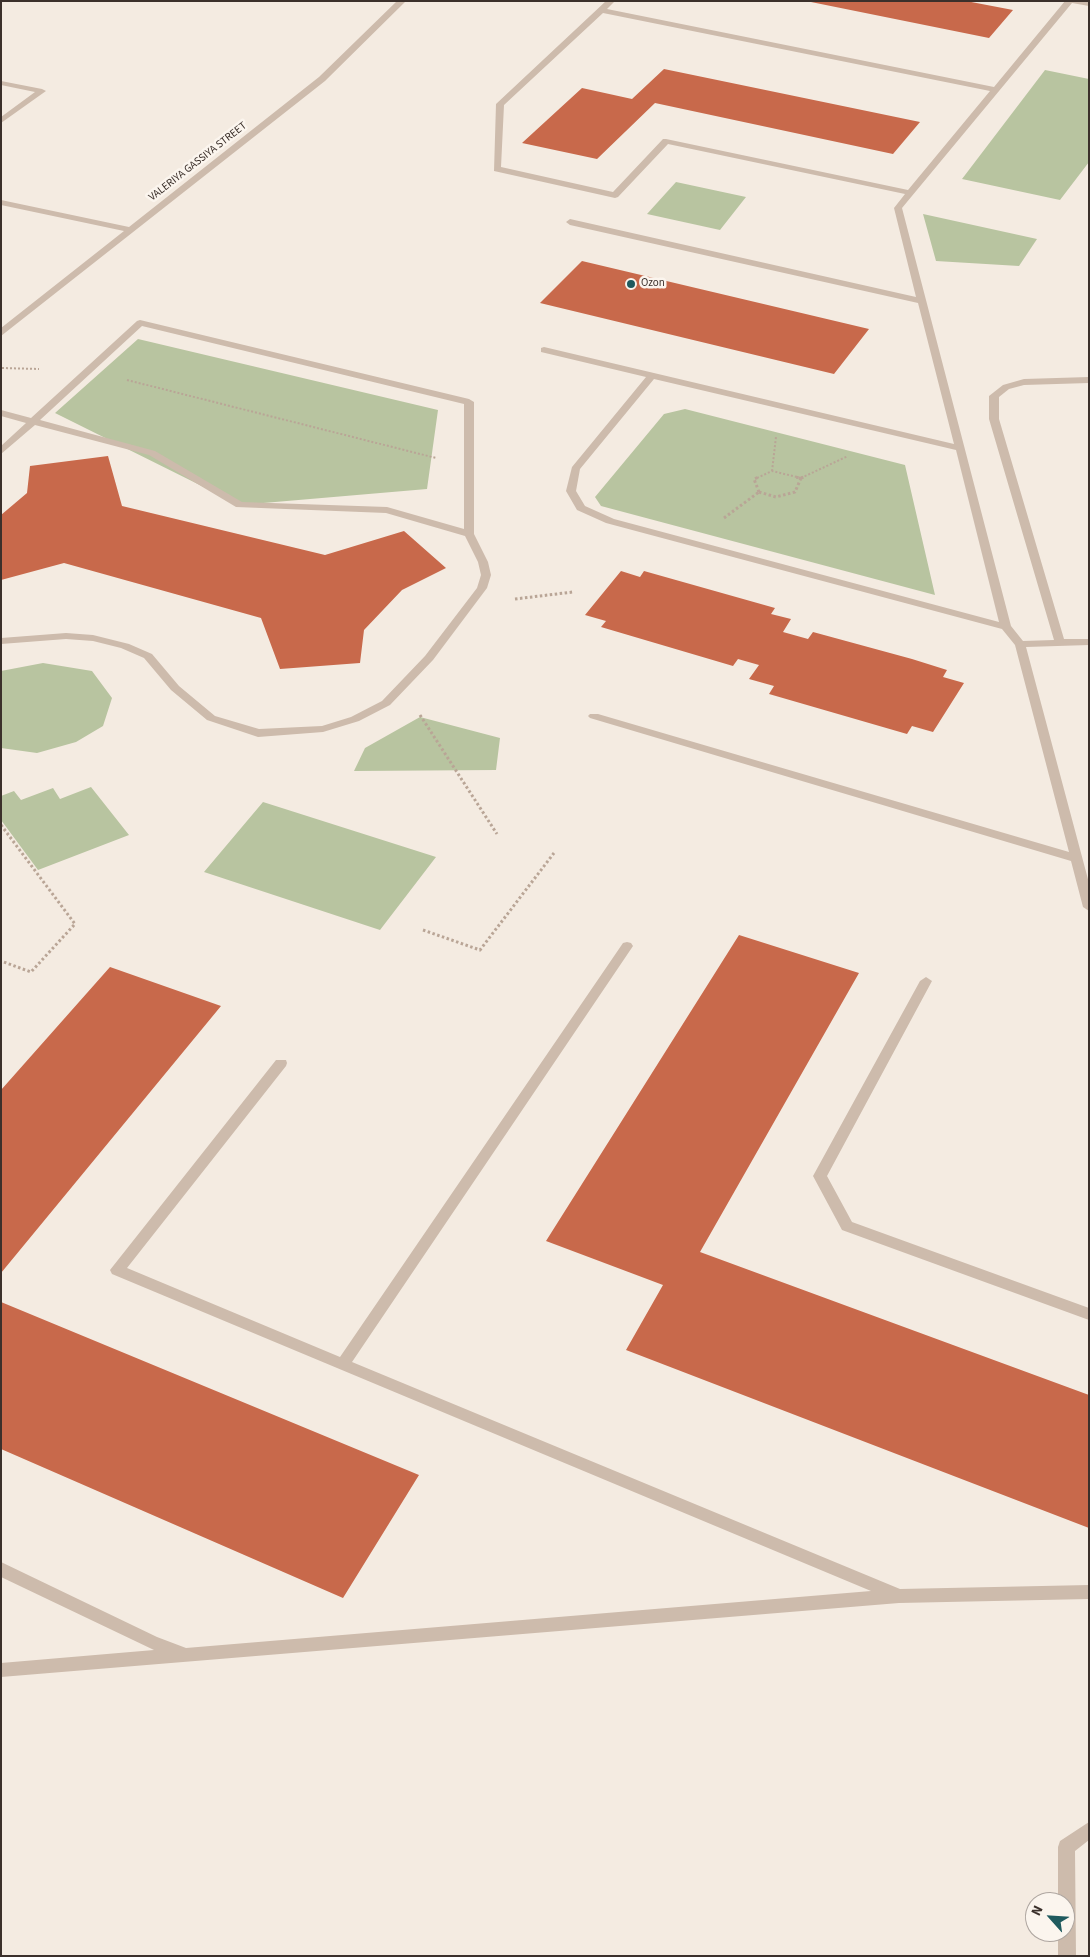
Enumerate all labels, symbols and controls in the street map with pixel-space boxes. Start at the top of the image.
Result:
street label: VALERIYA GASSIYA STREET [146,120,250,204]
place label: Ozon [641,277,665,291]
marker: Ozon [625,278,637,290]
north arrow [1025,1892,1075,1942]
text: N [1026,1902,1048,1919]

